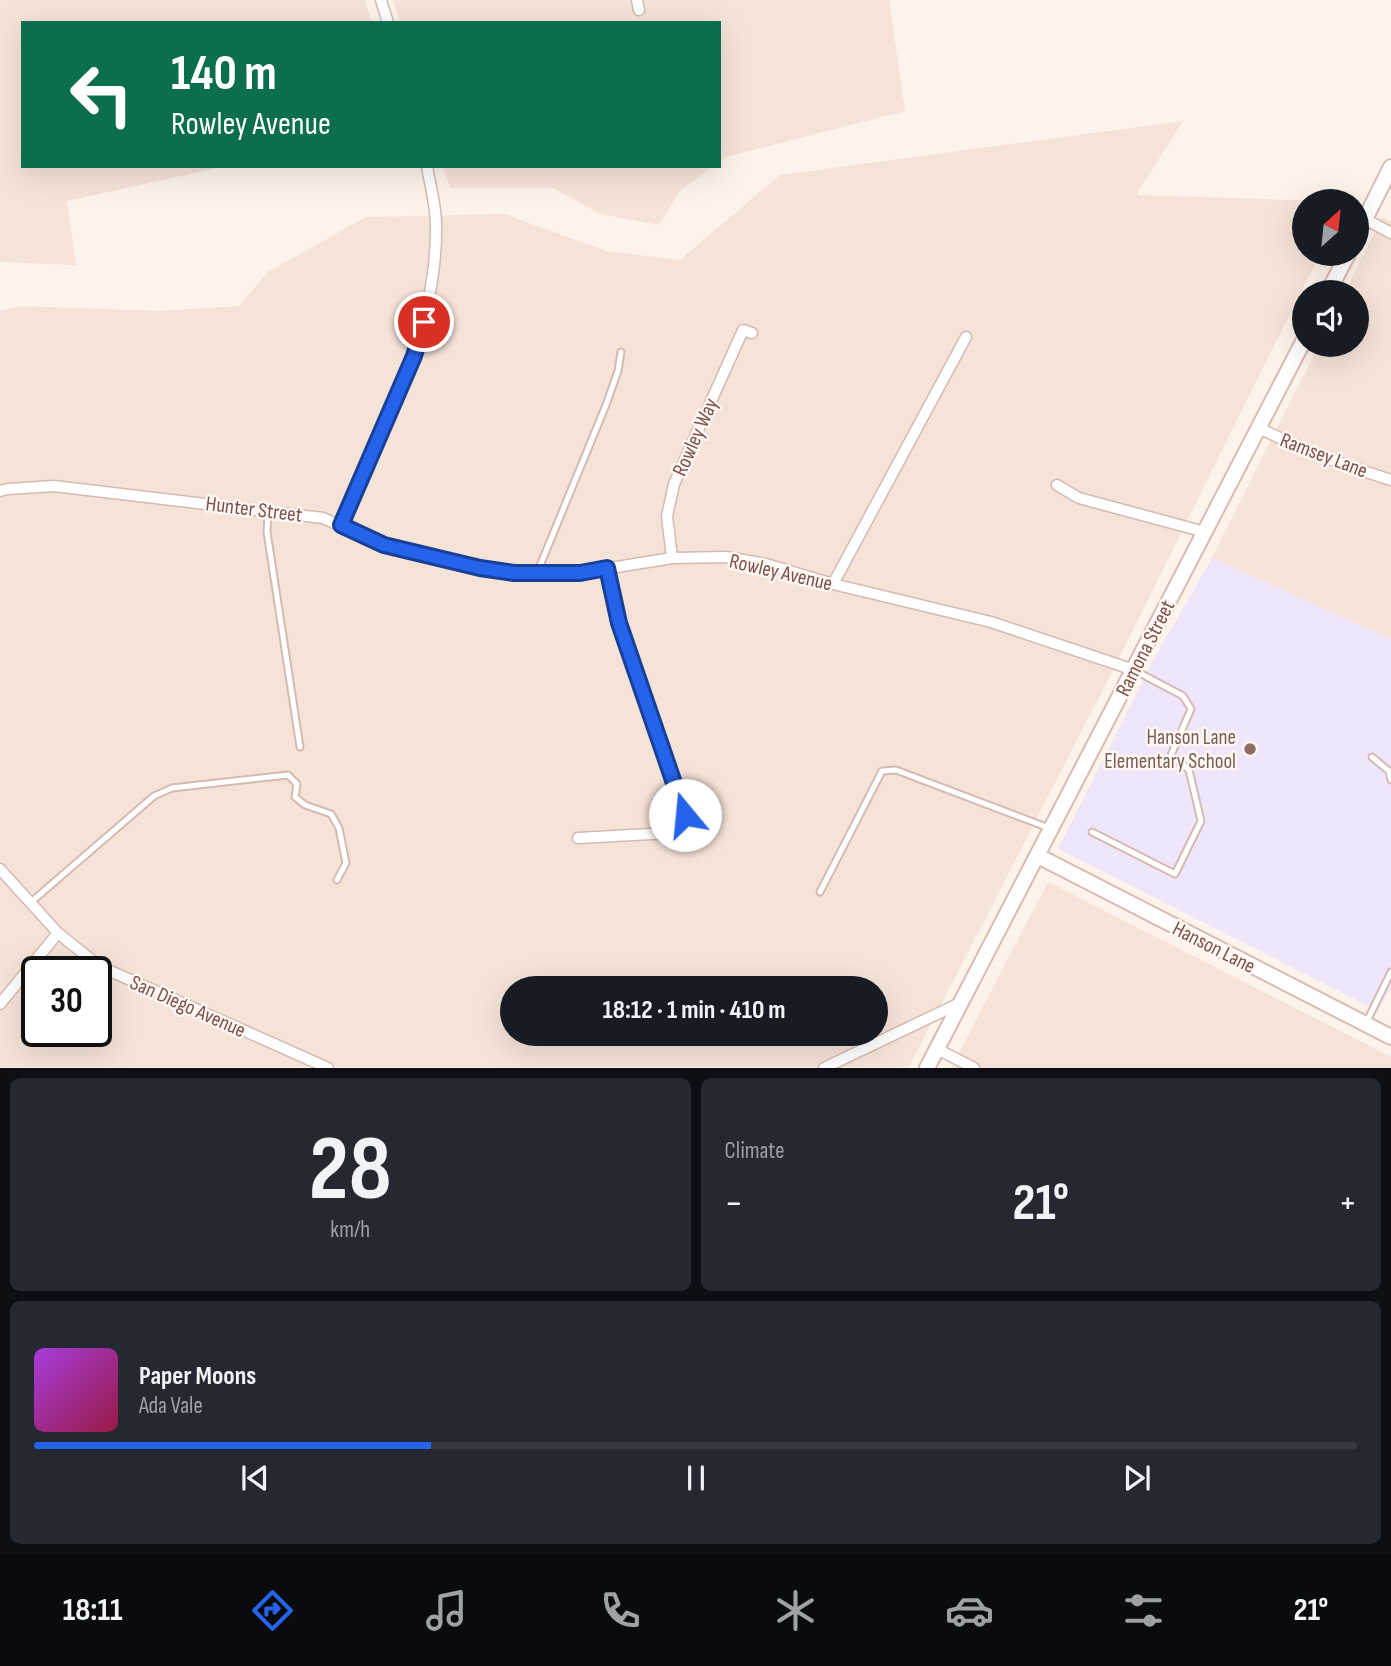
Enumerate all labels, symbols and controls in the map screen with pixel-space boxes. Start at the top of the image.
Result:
text: 140 m [171,45,277,104]
icon: left [56,49,147,140]
text: Rowley Avenue [171,105,331,144]
north arrow [1292,189,1368,266]
map controls [1292,189,1369,357]
button: sound [1292,280,1369,357]
pin [394,292,454,352]
icon: arrive [405,303,443,341]
street label: Rowley Way [667,394,724,480]
street label: Ramsey Lane [1277,427,1371,484]
street label: Hunter Street [204,491,304,528]
street label: Rowley Avenue [727,549,835,596]
street label: Ramona Street [1111,596,1180,700]
place label: Hanson Lane Elementary School [1104,725,1236,774]
marker: Hanson Lane Elementary School [1242,741,1258,757]
position arrow [648,778,722,852]
street label: Hanson Lane [1168,916,1259,979]
speed limit sign: 30 [21,956,112,1047]
street label: San Diego Avenue [126,970,249,1043]
text: 18:12 · 1 min · 410 m [602,995,786,1026]
text: 28 [309,1116,392,1225]
text: Climate [725,1137,784,1165]
text: 21° [1013,1172,1069,1235]
text: − [725,1181,743,1226]
text: + [1338,1181,1357,1226]
text: km/h [330,1216,370,1244]
text: Paper Moons [139,1361,256,1392]
text: Ada Vale [139,1392,203,1420]
icon: previous [236,1459,274,1497]
icon: pause [677,1459,715,1497]
icon: next [1118,1459,1156,1497]
icon: directions [248,1586,297,1635]
icon: music [422,1586,471,1635]
icon: phone [596,1586,645,1635]
icon: climate [771,1586,820,1635]
icon: car [945,1586,994,1635]
icon: filters [1119,1586,1168,1635]
text: 18:11 [63,1591,123,1630]
text: 21° [1293,1591,1328,1630]

